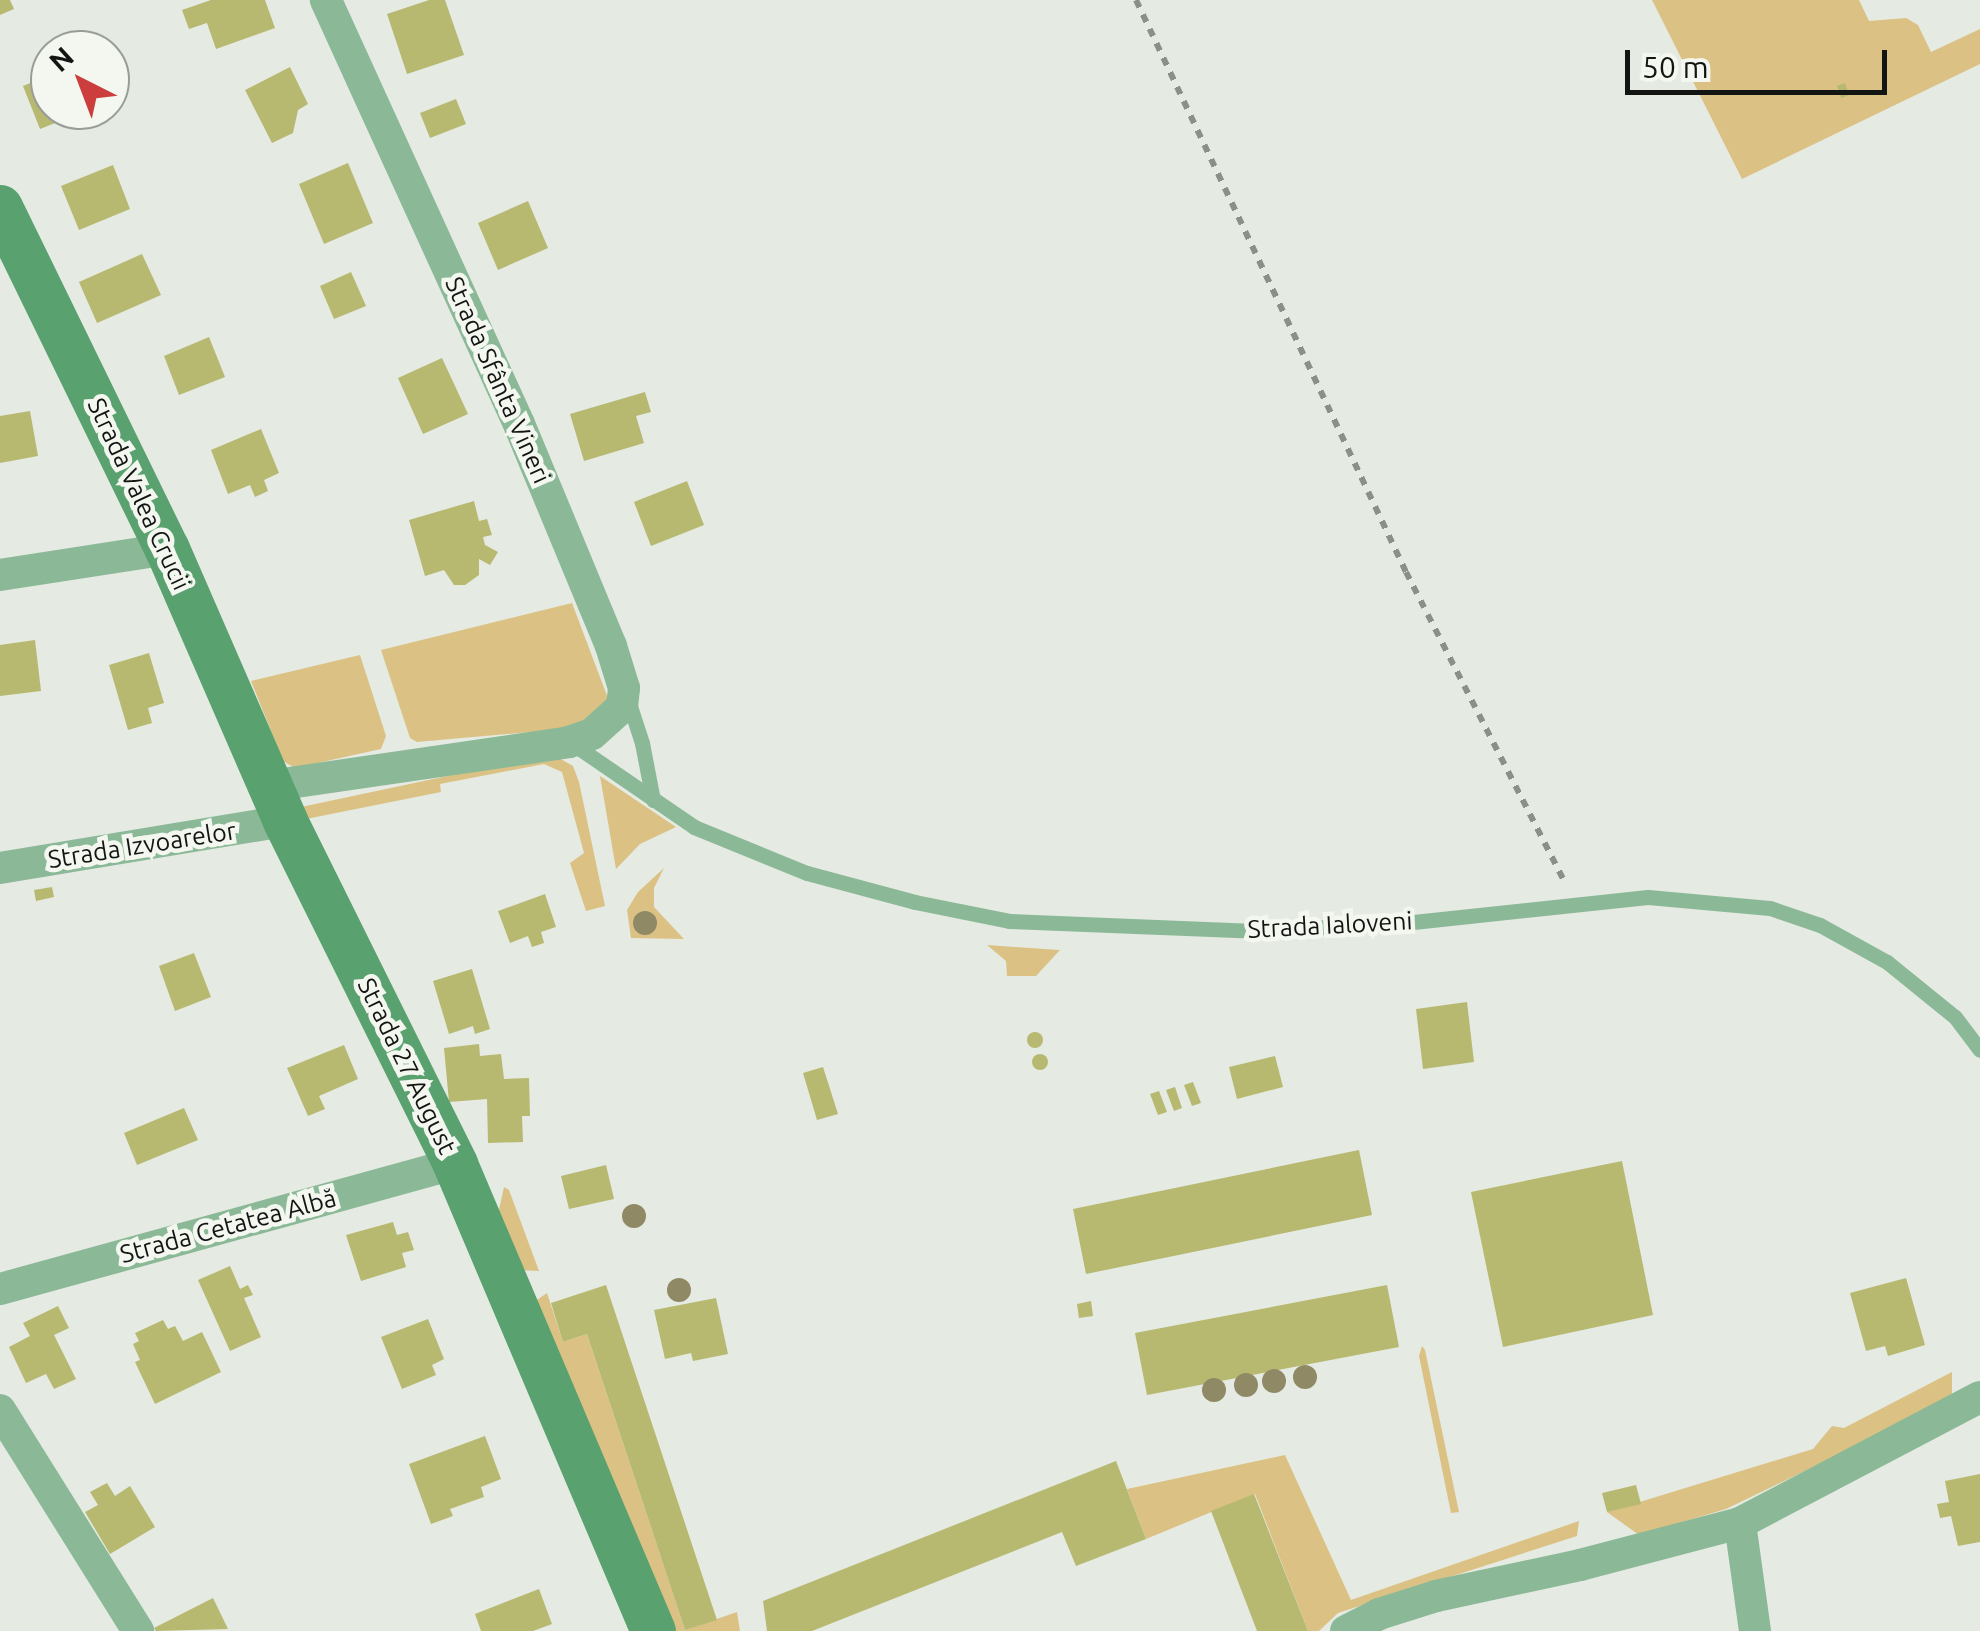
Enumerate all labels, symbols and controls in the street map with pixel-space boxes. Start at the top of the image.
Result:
north arrow [30,30,130,130]
scale bar [1630,30,1892,92]
text: N [43,40,79,77]
text: 50 m [1642,50,1709,84]
street label: Strada Sfânta Vineri [439,272,557,488]
street label: Strada Valea Crucii [81,393,197,595]
street label: Strada Izvoarelor [46,815,238,875]
street label: Strada Ialoveni [1247,906,1413,944]
street label: Strada 27 August [351,973,463,1159]
street label: Strada Cetatea Albă [117,1183,339,1269]

